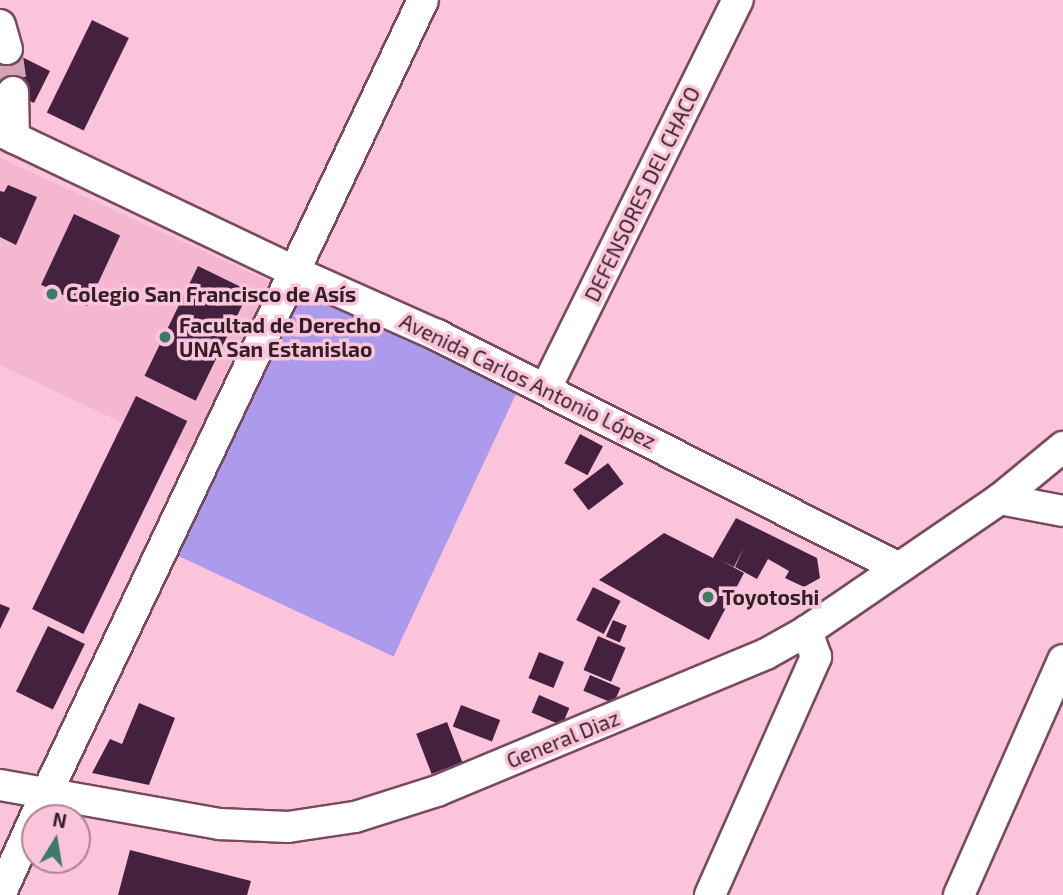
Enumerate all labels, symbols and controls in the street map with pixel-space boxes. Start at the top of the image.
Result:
street label: DEFENSORES DEL CHACO [579,82,705,306]
place label: Colegio San Francisco de Asís [66,281,357,307]
marker: Colegio San Francisco de Asís [44,286,60,302]
street label: Avenida Carlos Antonio López [396,308,660,454]
place label: Facultad de Derecho UNA San Estanislao [179,312,381,362]
marker: Facultad de Derecho UNA San Estanislao [157,329,173,345]
place label: Toyotoshi [722,584,819,610]
marker: Toyotoshi [700,589,716,605]
street label: General Diaz [503,705,623,773]
north arrow [21,804,91,874]
text: N [51,807,69,832]

